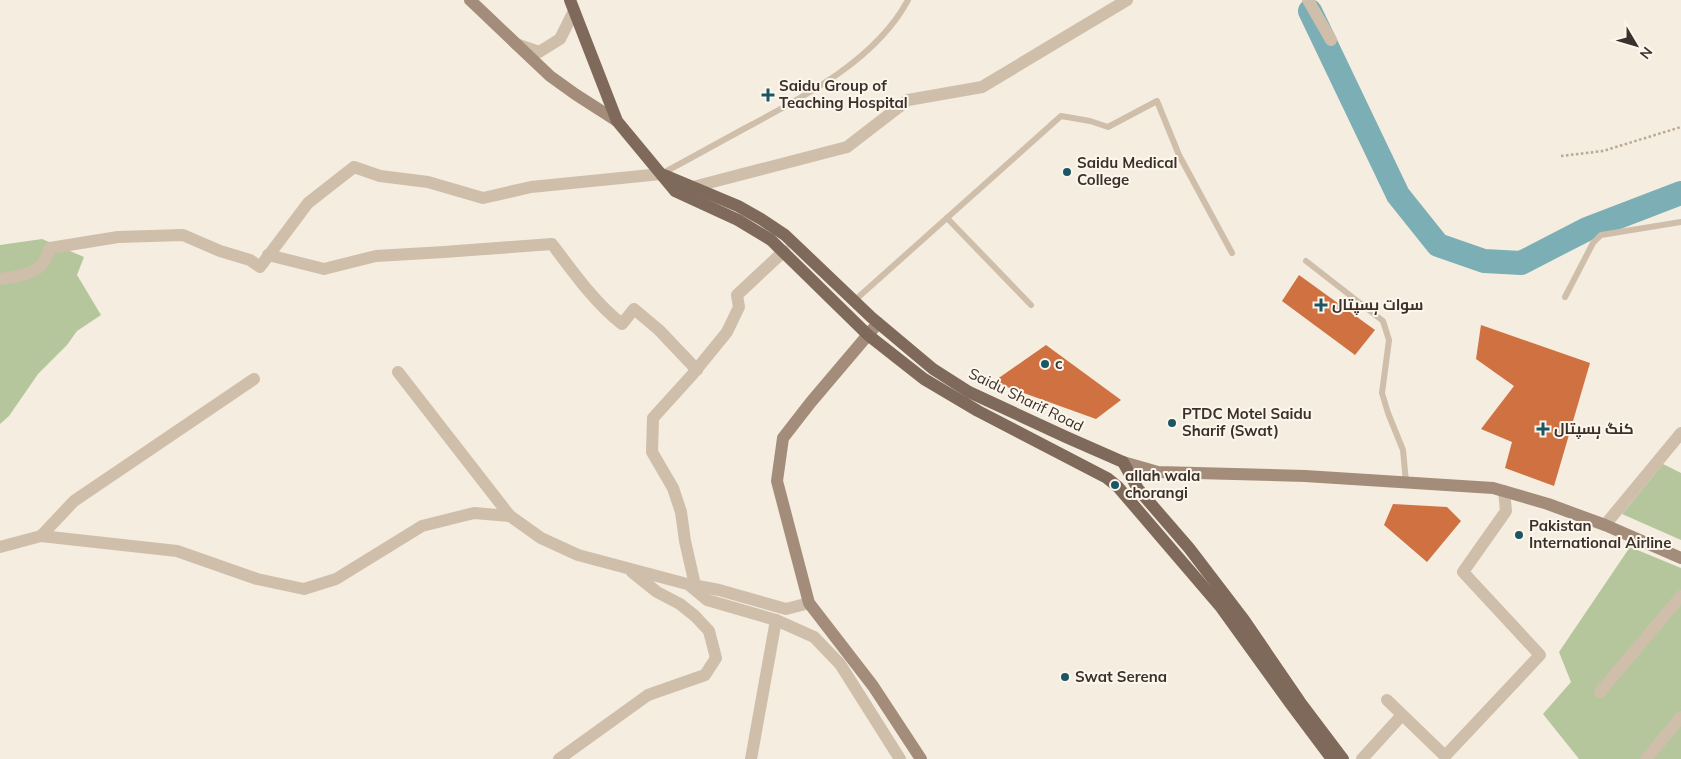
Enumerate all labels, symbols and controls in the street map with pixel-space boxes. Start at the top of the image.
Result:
north arrow [1611,20,1661,70]
text: N [1636,43,1657,63]
place label: Saidu Group of Teaching Hospital [779,76,908,112]
marker: Saidu Group of Teaching Hospital [761,88,775,102]
place label: Saidu Medical College [1077,153,1177,189]
marker: Saidu Medical College [1061,166,1073,178]
place label: سوات ہسپتال [1332,295,1423,315]
marker: سوات ہسپتال [1314,298,1328,312]
place label: c [1055,354,1063,373]
marker: c [1039,358,1051,370]
street label: Saidu Sharif Road [966,364,1087,436]
place label: PTDC Motel Saidu Sharif (Swat) [1182,404,1312,440]
marker: PTDC Motel Saidu Sharif (Swat) [1166,417,1178,429]
place label: کنگ ہسپتال [1554,419,1634,439]
marker: کنگ ہسپتال [1536,422,1550,436]
place label: allah wala chorangi [1125,466,1200,502]
marker: allah wala chorangi [1109,479,1121,491]
place label: Pakistan International Airline [1529,516,1671,552]
marker: Pakistan International Airline [1513,529,1525,541]
place label: Swat Serena [1075,667,1167,686]
marker: Swat Serena [1059,671,1071,683]

